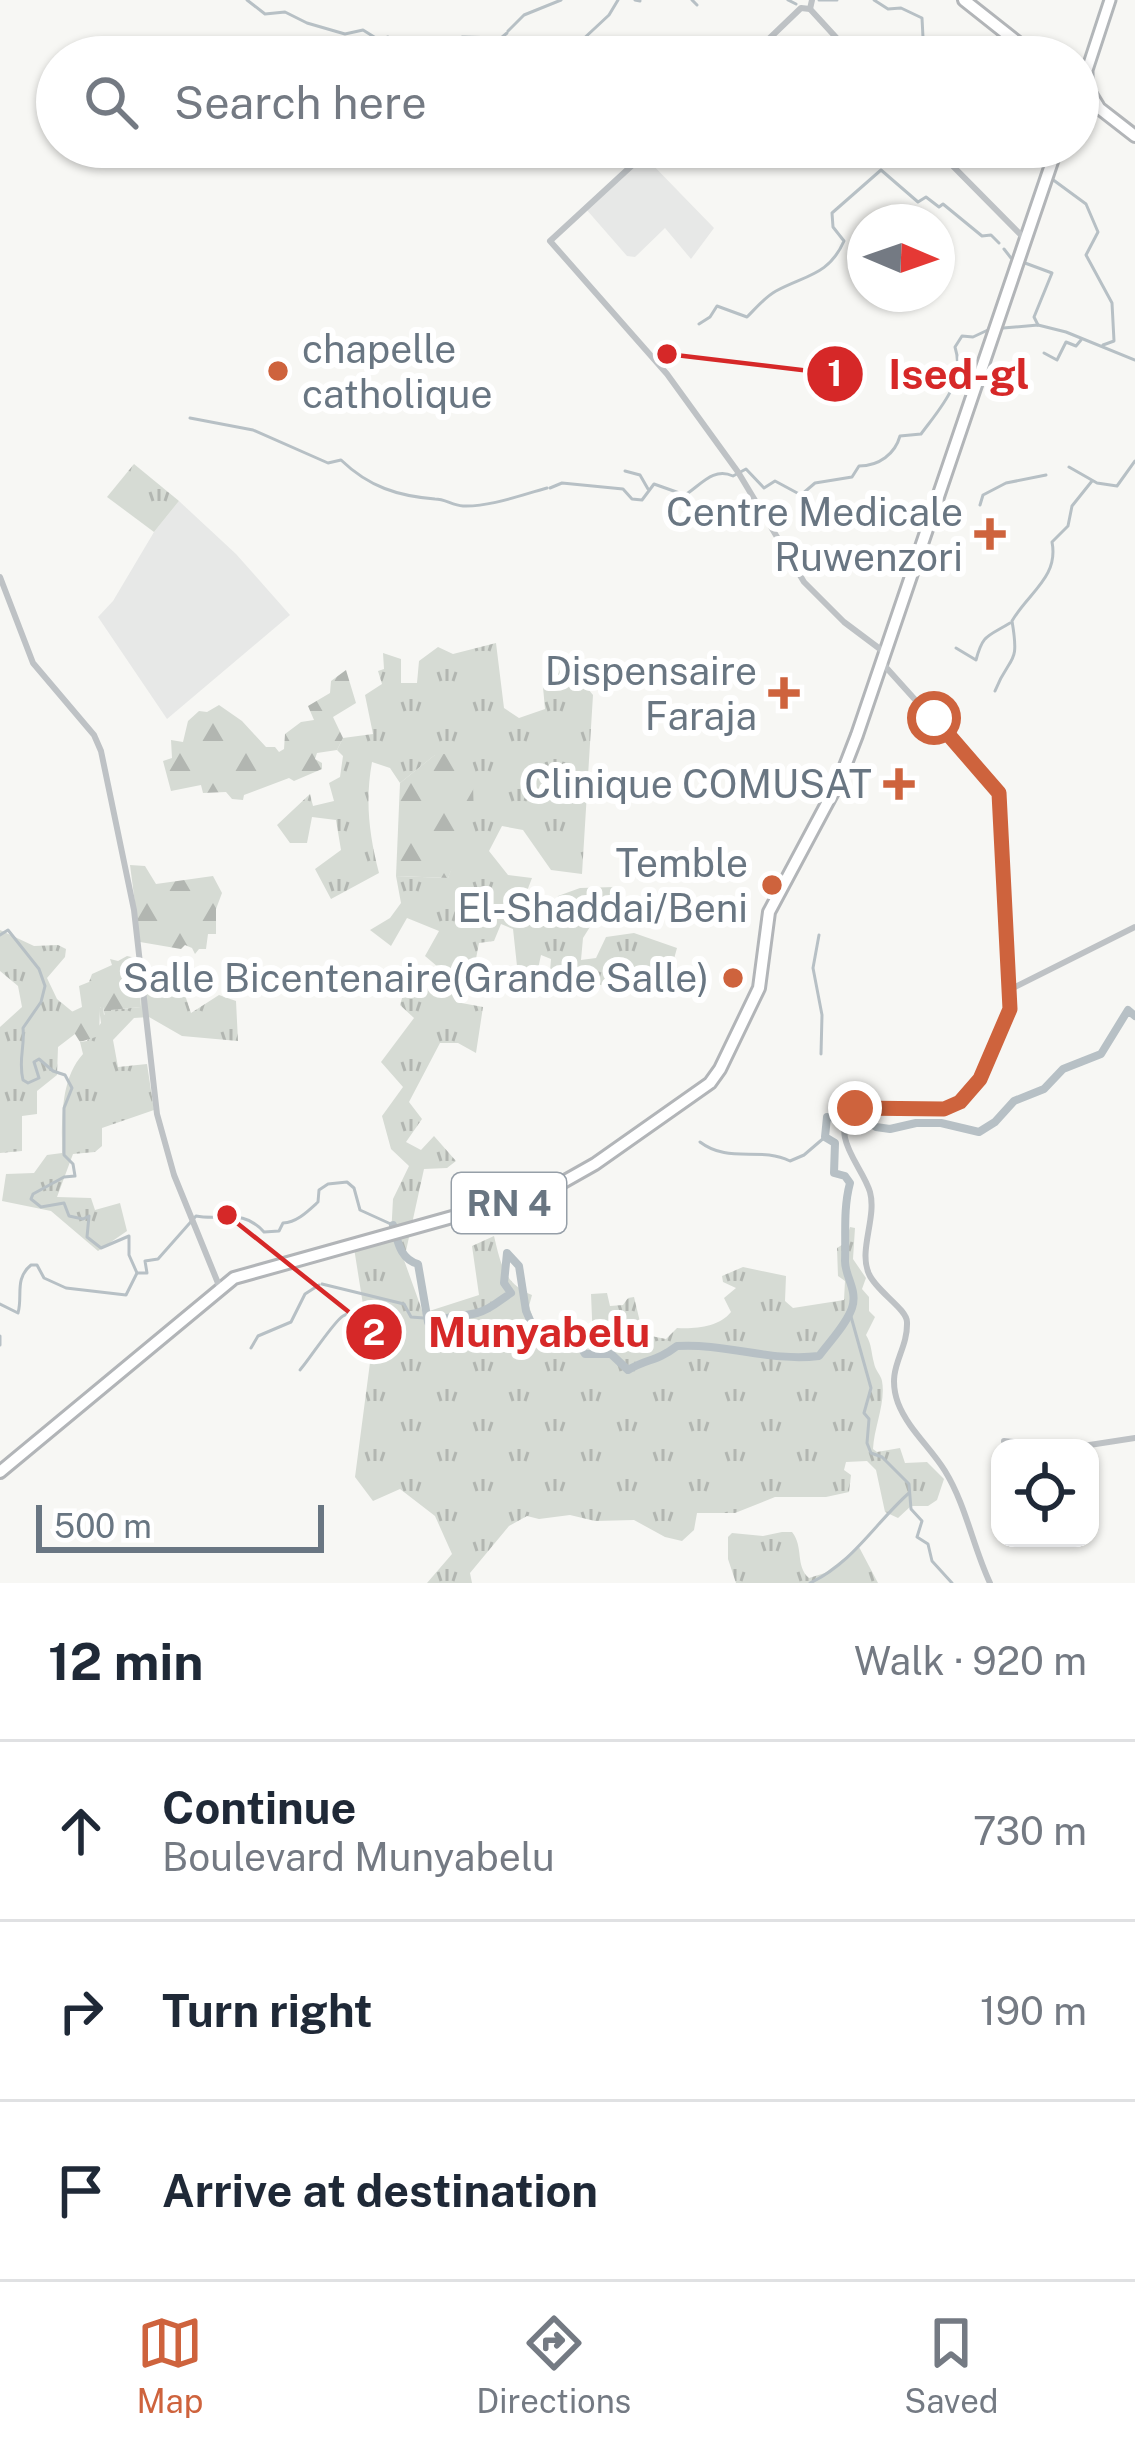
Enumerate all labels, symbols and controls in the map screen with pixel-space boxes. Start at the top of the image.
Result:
search box [36,36,1099,168]
icon: search [78,69,144,135]
text: Search here [174,76,427,129]
north arrow [847,204,955,312]
place label: chapelle catholique [302,326,493,417]
callout: Ised-gl [805,335,1054,413]
text: Ised-gl [888,349,1030,398]
text: 1 [827,352,843,394]
marker: chapelle catholique [265,358,291,384]
place label: Centre Medicale Ruwenzori [666,489,963,580]
marker: Centre Medicale Ruwenzori [974,518,1006,550]
place label: Dispensaire Faraja [545,648,757,739]
marker: Dispensaire Faraja [768,677,800,709]
route start [907,691,961,745]
place label: Clinique COMUSAT [524,761,872,807]
marker: Clinique COMUSAT [883,768,915,800]
place label: Temble El-Shaddai/Beni [457,840,748,931]
marker: Temble El-Shaddai/Beni [759,872,785,898]
place label: Salle Bicentenaire(Grande Salle) [123,955,709,1001]
marker: Salle Bicentenaire(Grande Salle) [720,965,746,991]
route end [828,1081,882,1135]
road number: RN 4 [452,1173,566,1233]
callout: Munyabelu [344,1293,675,1371]
text: Munyabelu [428,1307,650,1356]
text: 2 [363,1311,385,1353]
map controls [991,1439,1099,1547]
button: locate [991,1439,1099,1547]
scale bar [36,1499,324,1552]
text: 500 m [54,1507,152,1545]
text: 12 min [48,1632,203,1691]
text: Walk · 920 m [854,1638,1087,1684]
text: Continue [162,1781,356,1834]
icon: ahead [48,1798,114,1864]
text: 730 m [973,1808,1087,1854]
text: Boulevard Munyabelu [162,1834,555,1880]
icon: right [48,1978,114,2044]
text: Turn right [162,1984,373,2037]
text: 190 m [980,1988,1087,2034]
icon: arrive [48,2158,114,2224]
text: Arrive at destination [162,2164,598,2217]
tab: Map [136,2310,203,2420]
tab: Directions [476,2310,631,2420]
tab: Saved [904,2310,999,2420]

